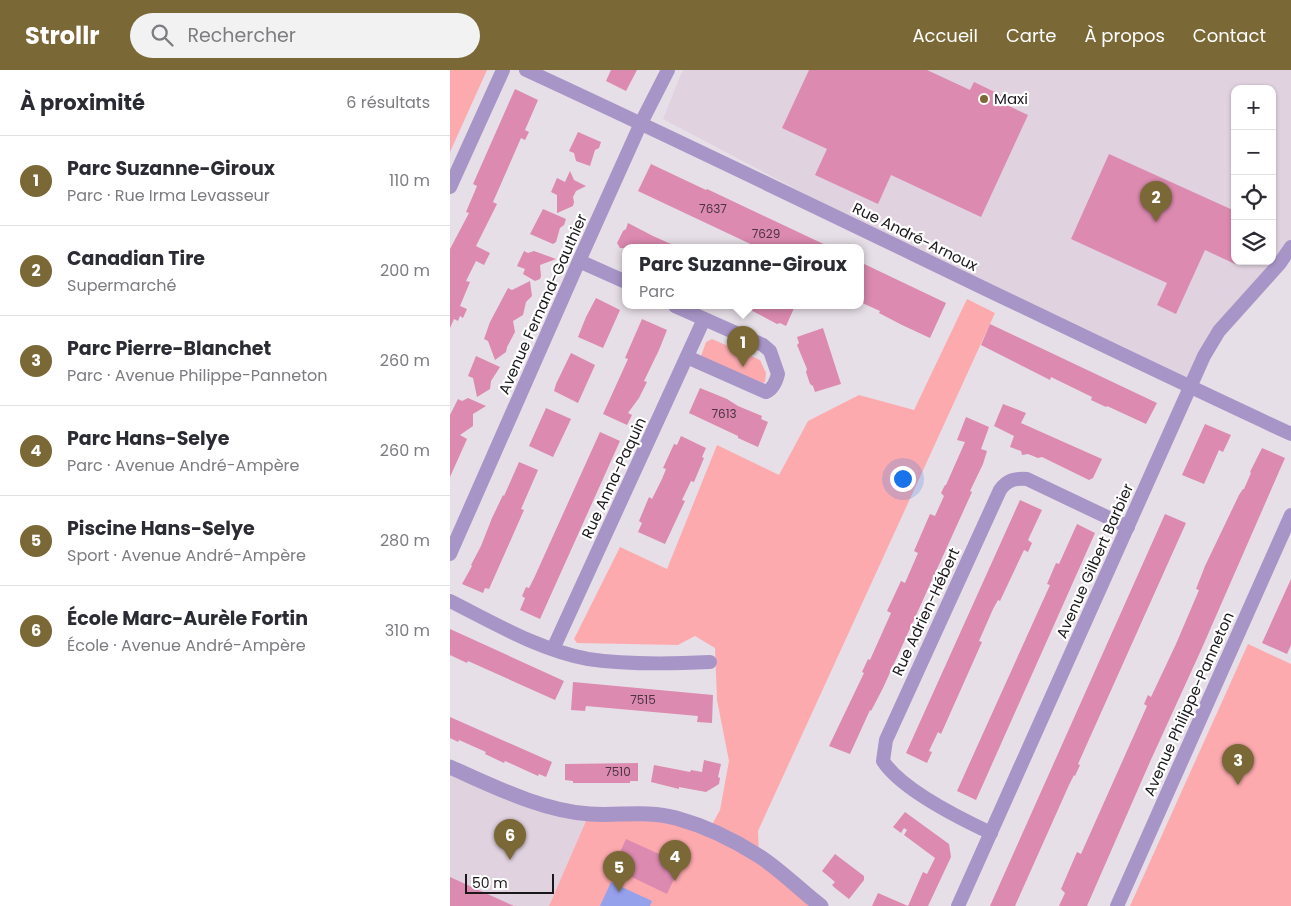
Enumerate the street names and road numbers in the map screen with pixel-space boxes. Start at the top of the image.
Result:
street label: Rue André-Arnoux [849,197,981,276]
street label: Avenue Fernand-Gauthier [493,210,592,397]
street label: Rue Anna-Paquin [576,414,651,542]
street label: Avenue Gilbert Barbier [1051,480,1138,642]
street label: Rue Adrien-Hébert [887,544,964,679]
street label: Avenue Philippe-Panneton [1138,608,1239,799]

